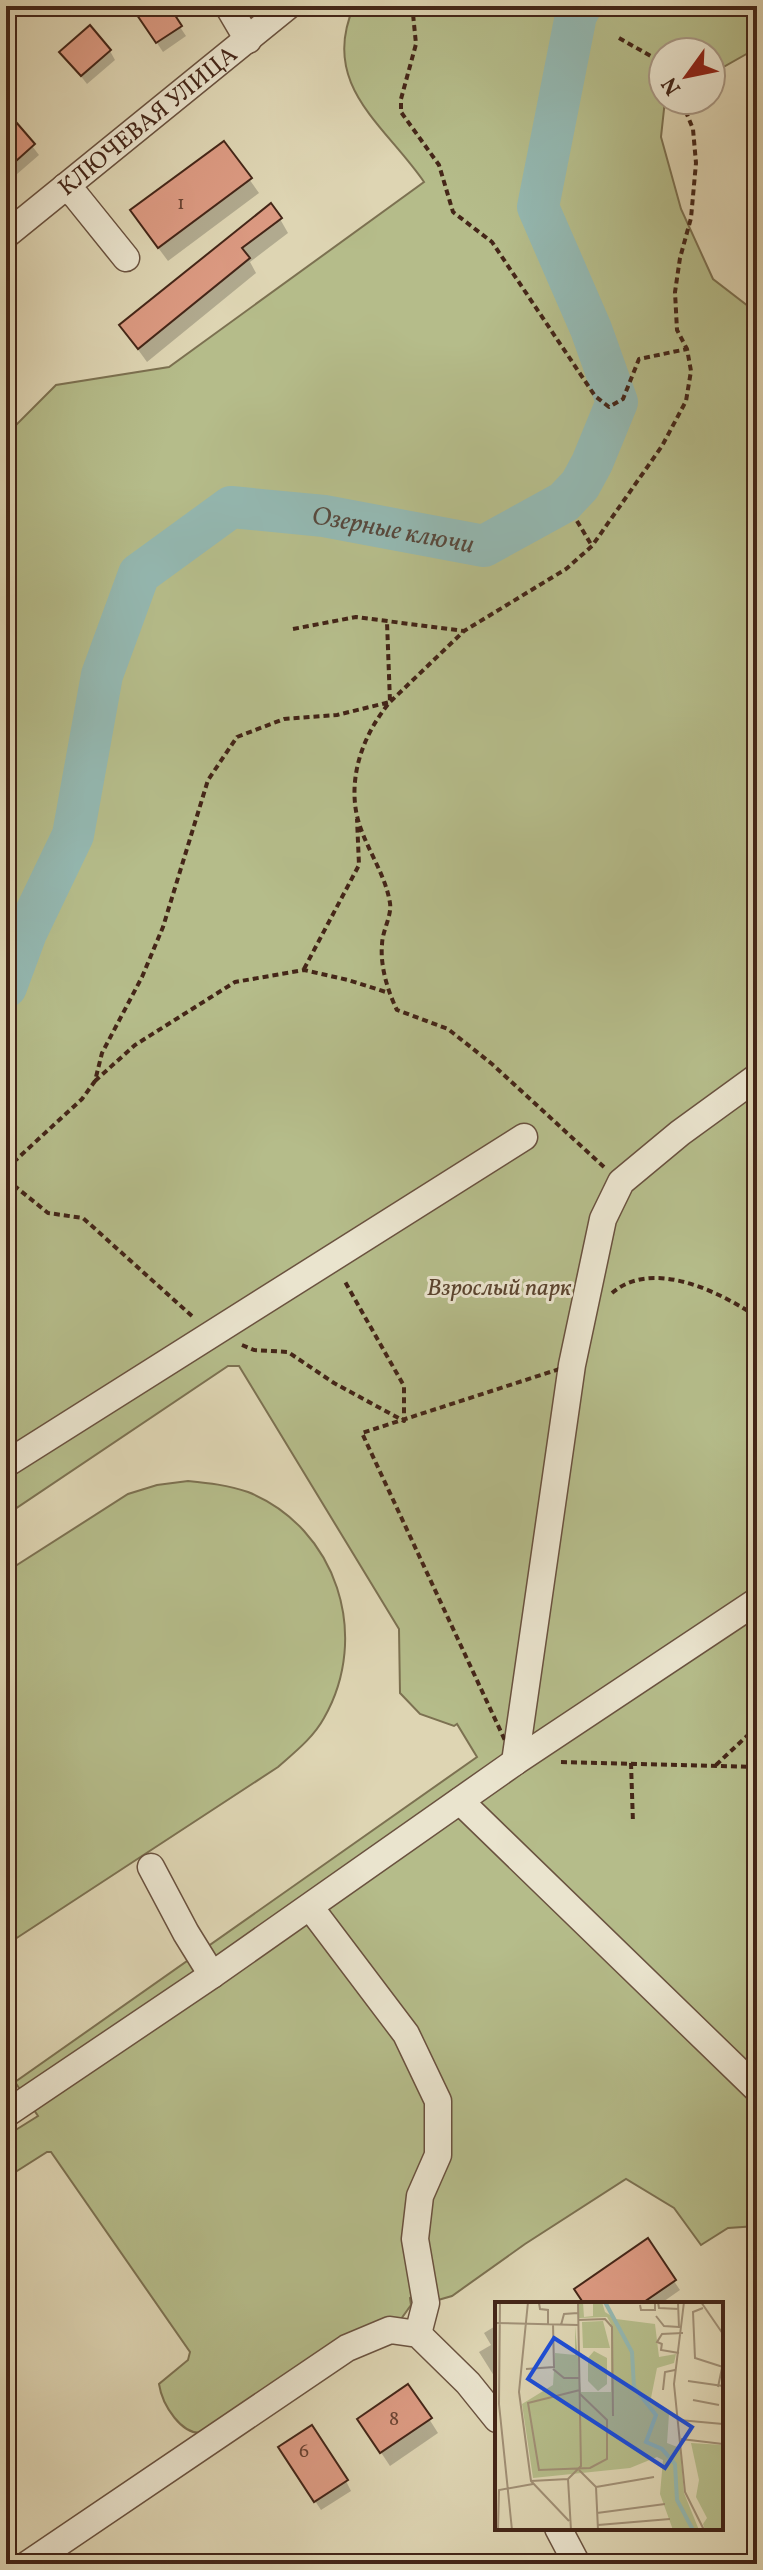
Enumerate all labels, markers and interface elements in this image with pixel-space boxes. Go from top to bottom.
north arrow [647,36,727,116]
street label: КЛЮЧЕВАЯ УЛИЦА [52,39,246,205]
text: N [655,70,690,101]
house number: 1 [177,190,185,218]
water label: Озерные ключи [310,499,477,564]
park label: Взрослый парк [427,1272,572,1306]
inset map [495,2302,723,2530]
house number: 8 [389,2406,399,2434]
house number: 6 [299,2438,309,2466]

